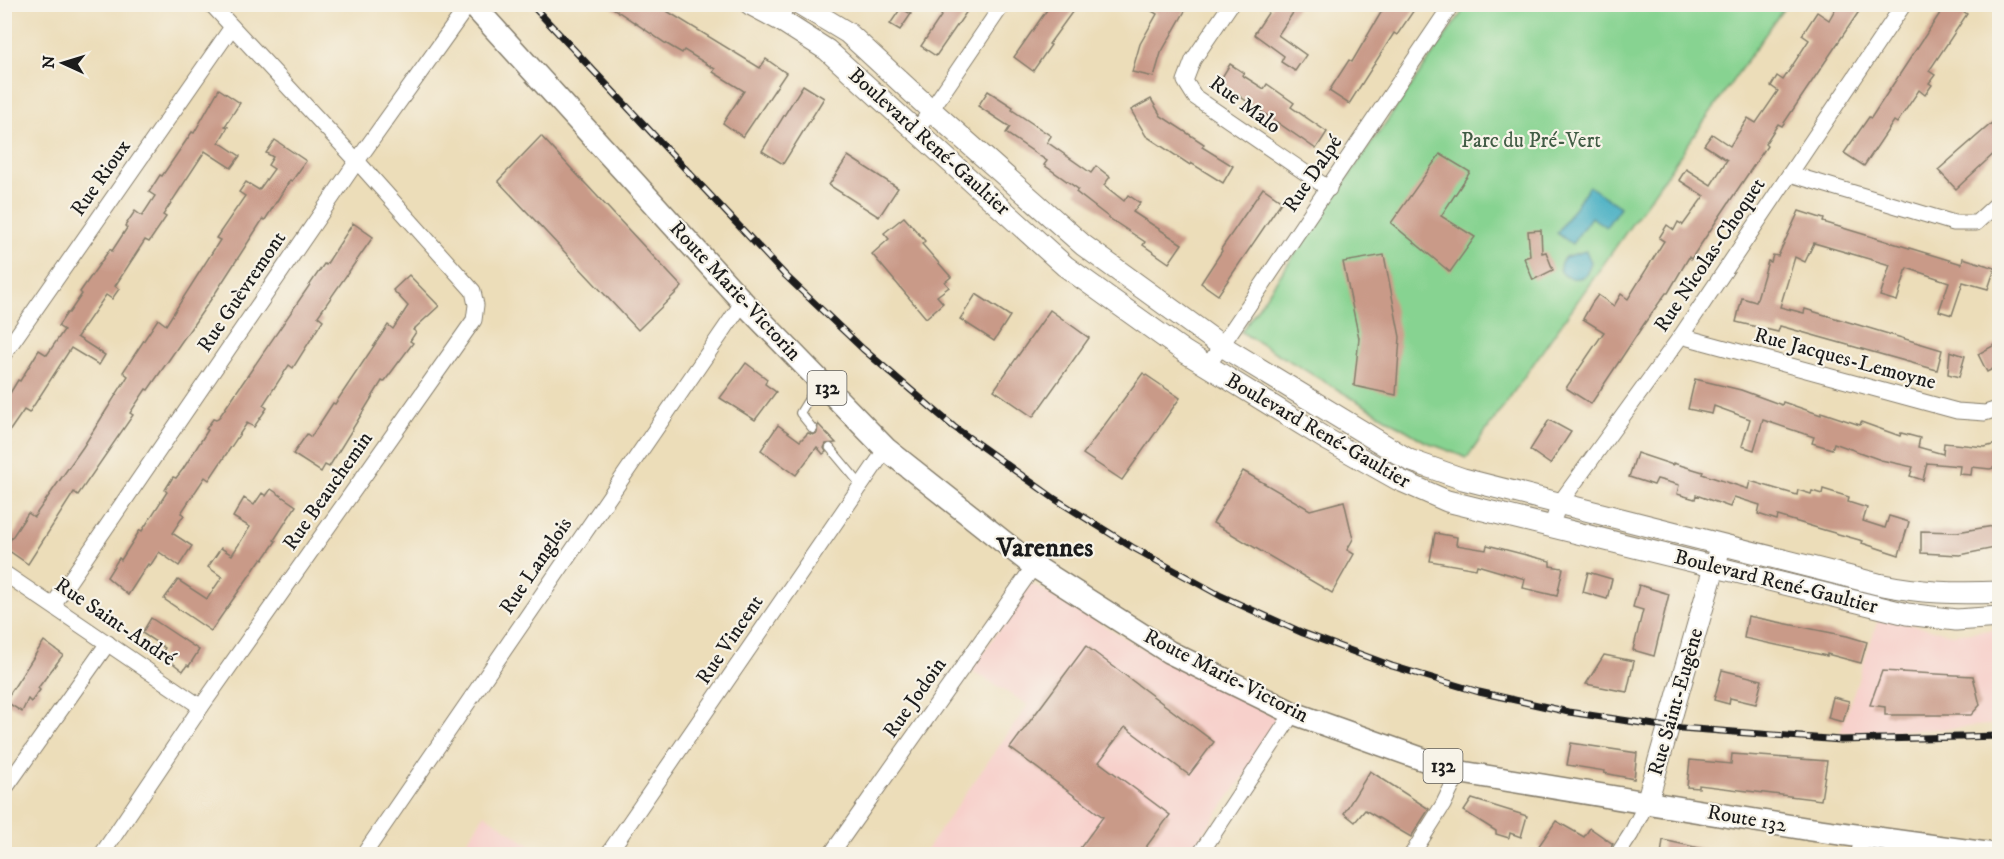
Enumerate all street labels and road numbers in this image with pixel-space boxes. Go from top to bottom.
street label: Boulevard René-Gaultier [843,62,1015,222]
street label: Rue Malo [1204,70,1286,140]
street label: Rue Dalpé [1278,130,1348,218]
street label: Rue Rioux [65,135,137,221]
street label: Rue Nicolas-Choquet [1649,173,1771,337]
street label: Route Marie-Victorin [664,216,806,366]
street label: Rue Guèvremont [192,226,292,357]
street label: Rue Jacques-Lemoyne [1751,322,1939,396]
street label: Boulevard René-Gaultier [1221,368,1415,495]
road number: 132 [808,371,846,405]
street label: Rue Beauchemin [277,427,379,555]
street label: Rue Langlois [494,513,578,619]
street label: Boulevard René-Gaultier [1672,544,1881,620]
street label: Rue Saint-André [50,572,181,672]
street label: Rue Vincent [691,590,769,690]
street label: Route Marie-Victorin [1139,623,1313,729]
street label: Rue Saint-Eugène [1643,625,1710,779]
street label: Rue Jodoin [878,653,952,743]
road number: 132 [1424,749,1462,783]
street label: Route 132 [1705,799,1789,839]

